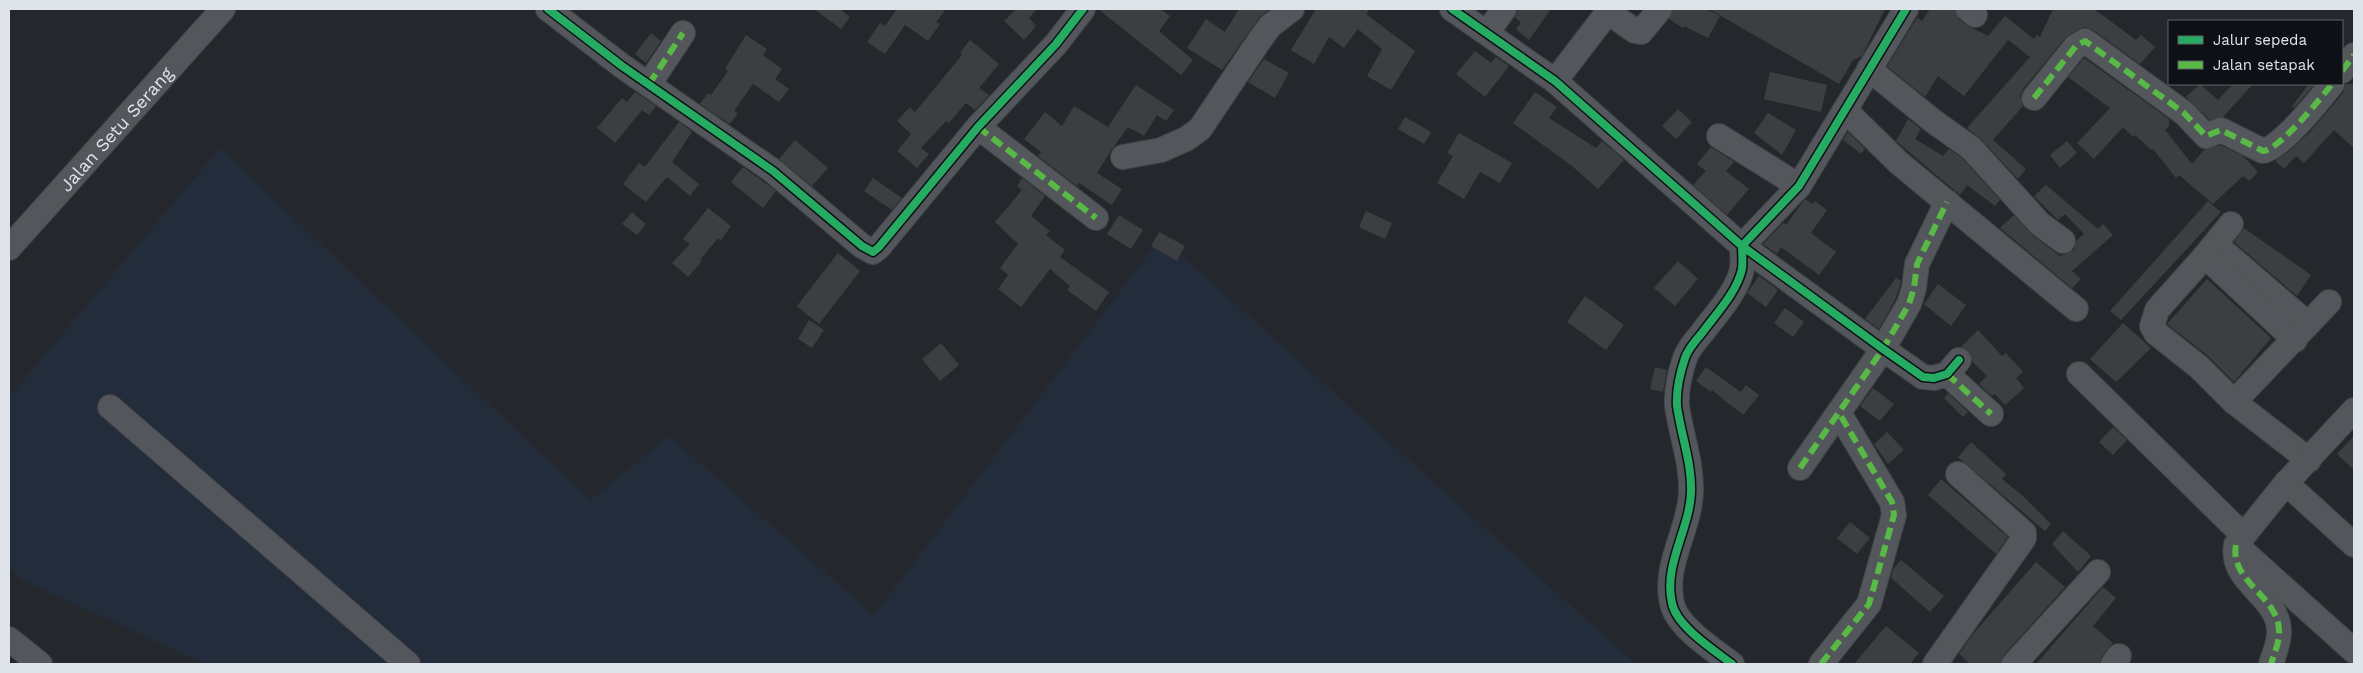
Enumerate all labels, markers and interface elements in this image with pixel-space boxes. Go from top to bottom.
legend [2168,20,2343,85]
text: Jalur sepeda [2213,31,2307,49]
text: Jalan setapak [2213,56,2315,74]
street label: Jalan Setu Serang [55,62,177,195]

